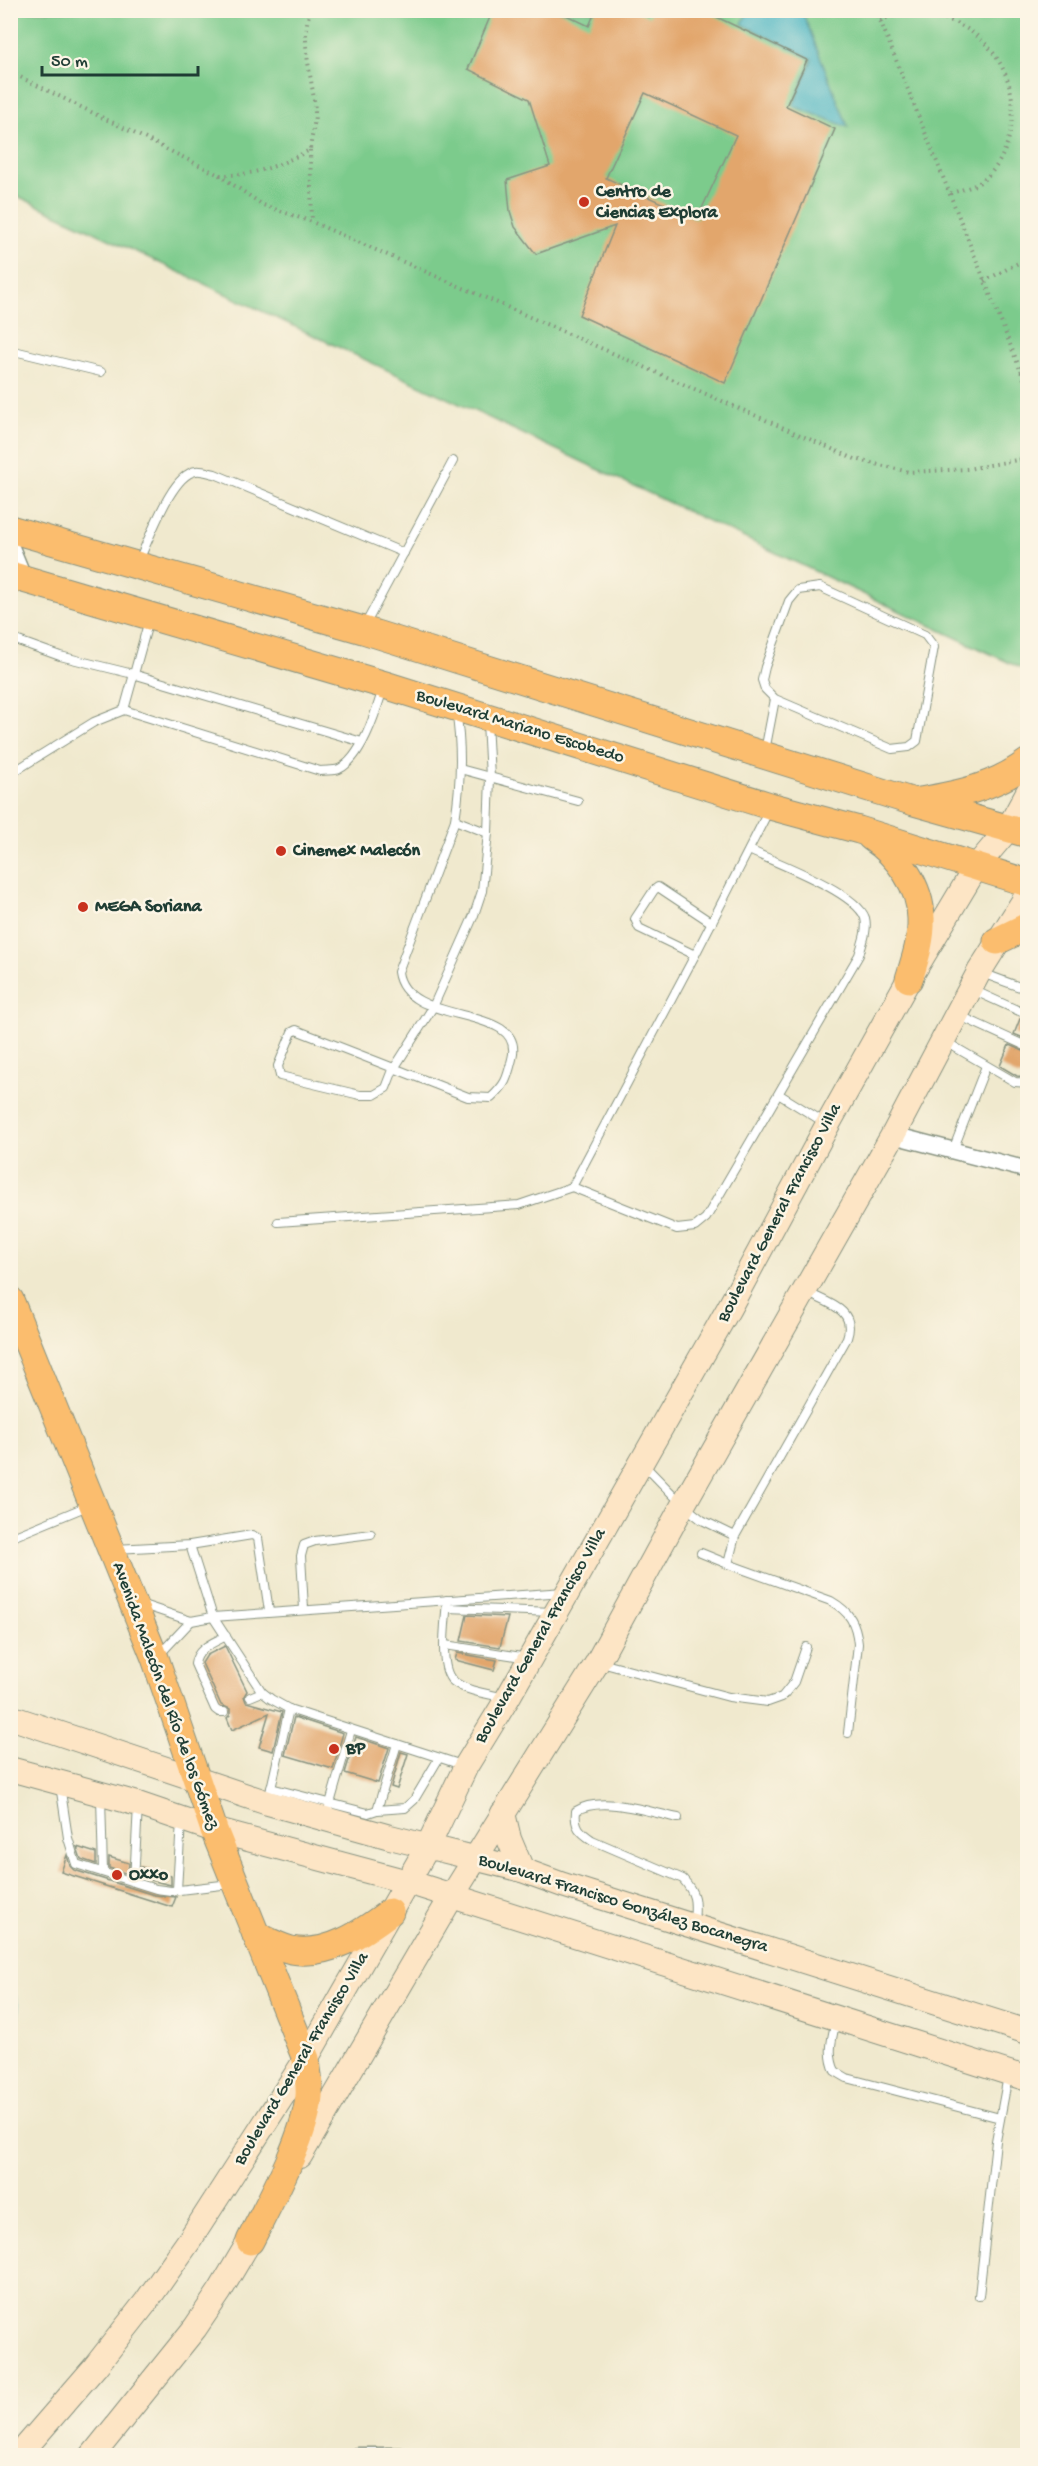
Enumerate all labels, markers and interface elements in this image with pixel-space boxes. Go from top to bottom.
scale bar [42,39,198,77]
text: 50 m [51,52,88,73]
place label: Centro de Ciencias Explora [595,182,719,224]
marker: Centro de Ciencias Explora [577,195,591,209]
street label: Boulevard Mariano Escobedo [413,685,626,769]
place label: Cinemex Malecón [292,841,420,862]
marker: Cinemex Malecón [274,844,288,858]
place label: MEGA Soriana [95,897,202,918]
marker: MEGA Soriana [76,900,90,914]
street label: Boulevard General Francisco Villa [713,1099,847,1327]
street label: Boulevard General Francisco Villa [470,1524,612,1748]
street label: Avenida Malecón del Río de los Gómez [107,1559,224,1834]
place label: BP [345,1739,366,1760]
marker: BP [327,1742,341,1756]
street label: Boulevard Francisco González Bocanegra [475,1850,771,1958]
place label: Oxxo [129,1865,169,1886]
marker: Oxxo [110,1868,124,1882]
street label: Boulevard General Francisco Villa [229,1948,375,2170]

